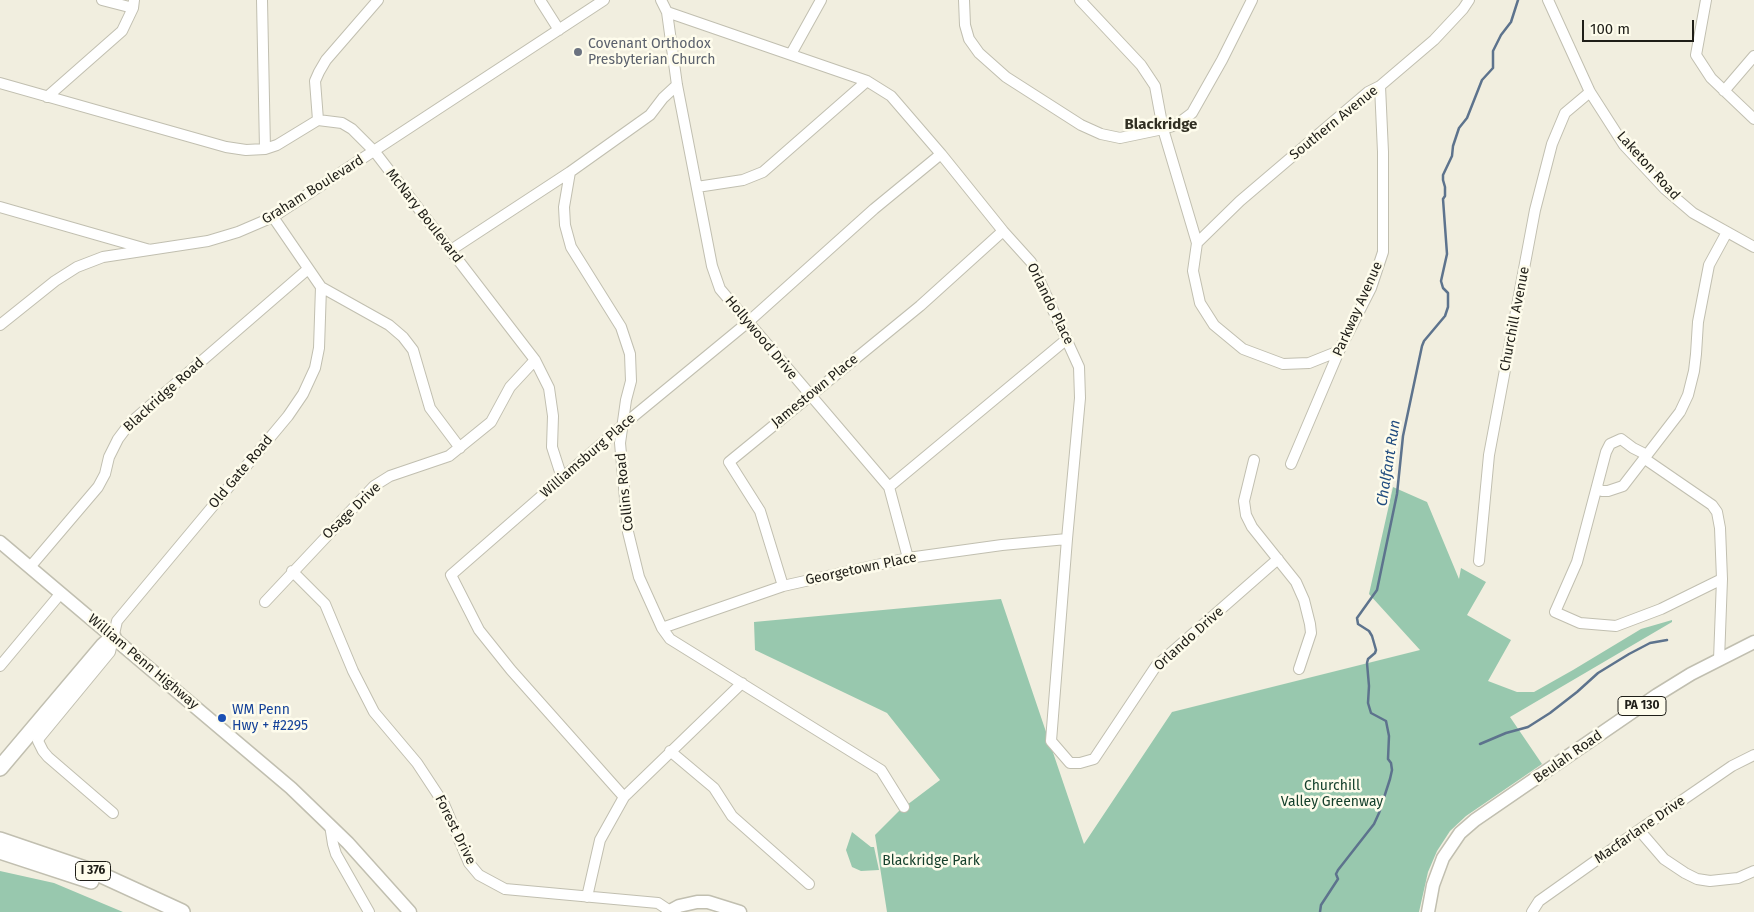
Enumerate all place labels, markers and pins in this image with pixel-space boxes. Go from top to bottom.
place label: Covenant Orthodox Presbyterian Church [588,36,715,68]
marker: Covenant Orthodox Presbyterian Church [572,46,584,58]
place label: WM Penn Hwy + #2295 [232,702,308,734]
marker: WM Penn Hwy + #2295 [216,712,228,724]

